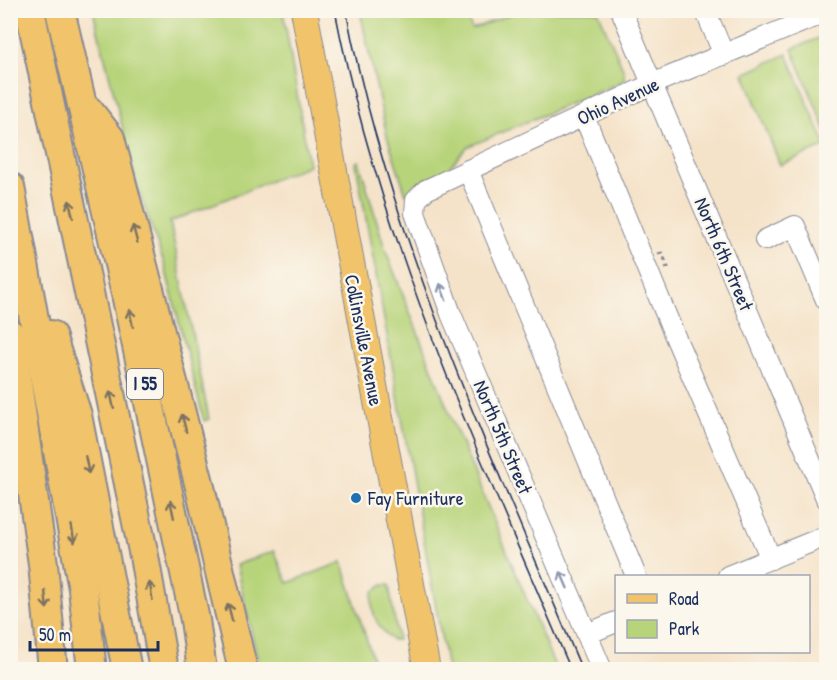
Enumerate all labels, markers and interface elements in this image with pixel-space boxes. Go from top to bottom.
street label: Ohio Avenue [572,70,663,131]
street label: North 6th Street [688,193,761,316]
one-way arrow [65,200,77,219]
one-way arrow [129,225,141,244]
street label: Collinsville Avenue [339,272,390,408]
one-way arrow [436,283,447,302]
one-way arrow [125,309,137,328]
road number: I 55 [127,369,163,399]
street label: North 5th Street [467,376,540,499]
one-way arrow [105,391,117,410]
one-way arrow [177,414,189,433]
one-way arrow [82,454,93,474]
place label: Fay Furniture [367,484,464,511]
marker: Fay Furniture [349,491,363,505]
one-way arrow [165,500,177,519]
one-way arrow [68,523,79,543]
one-way arrow [558,572,569,590]
legend [615,575,810,653]
one-way arrow [145,582,156,601]
text: Road [669,586,699,611]
one-way arrow [41,590,52,609]
one-way arrow [224,603,236,622]
scale bar [30,614,158,652]
text: Park [669,616,700,641]
text: 50 m [39,622,71,647]

